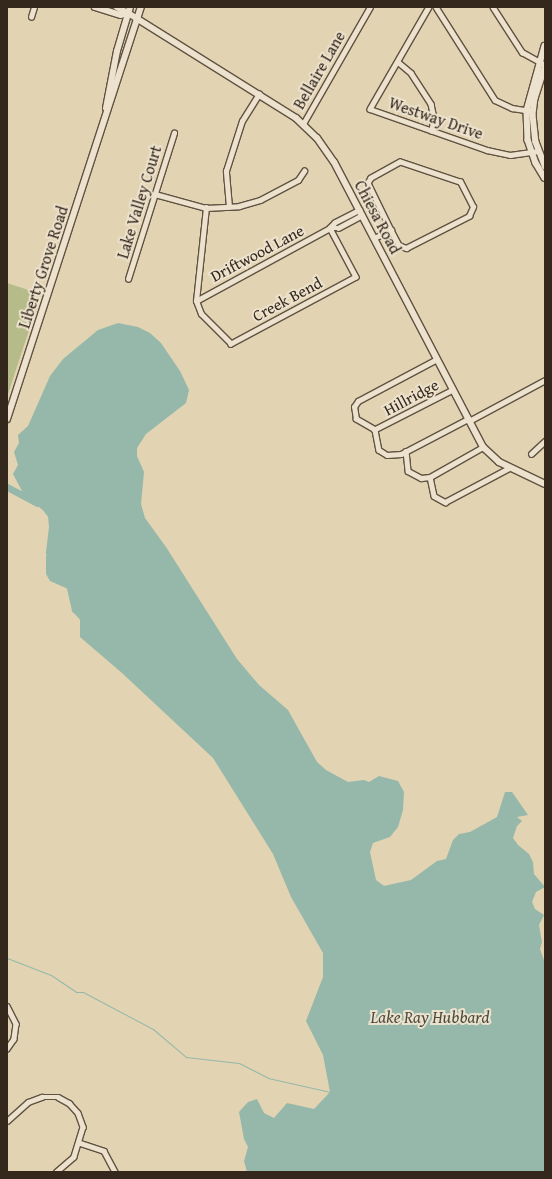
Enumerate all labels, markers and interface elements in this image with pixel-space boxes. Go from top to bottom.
street label: Bellaire Lane [289,28,349,112]
street label: Westway Drive [386,93,486,143]
street label: Lake Valley Court [113,143,165,261]
street label: Chiesa Road [351,177,405,257]
street label: Liberty Grove Road [14,203,72,331]
street label: Driftwood Lane [207,220,307,286]
street label: Creek Bend [249,273,325,325]
street label: Hillridge [380,375,442,419]
water label: Lake Ray Hubbard [370,1007,490,1027]

